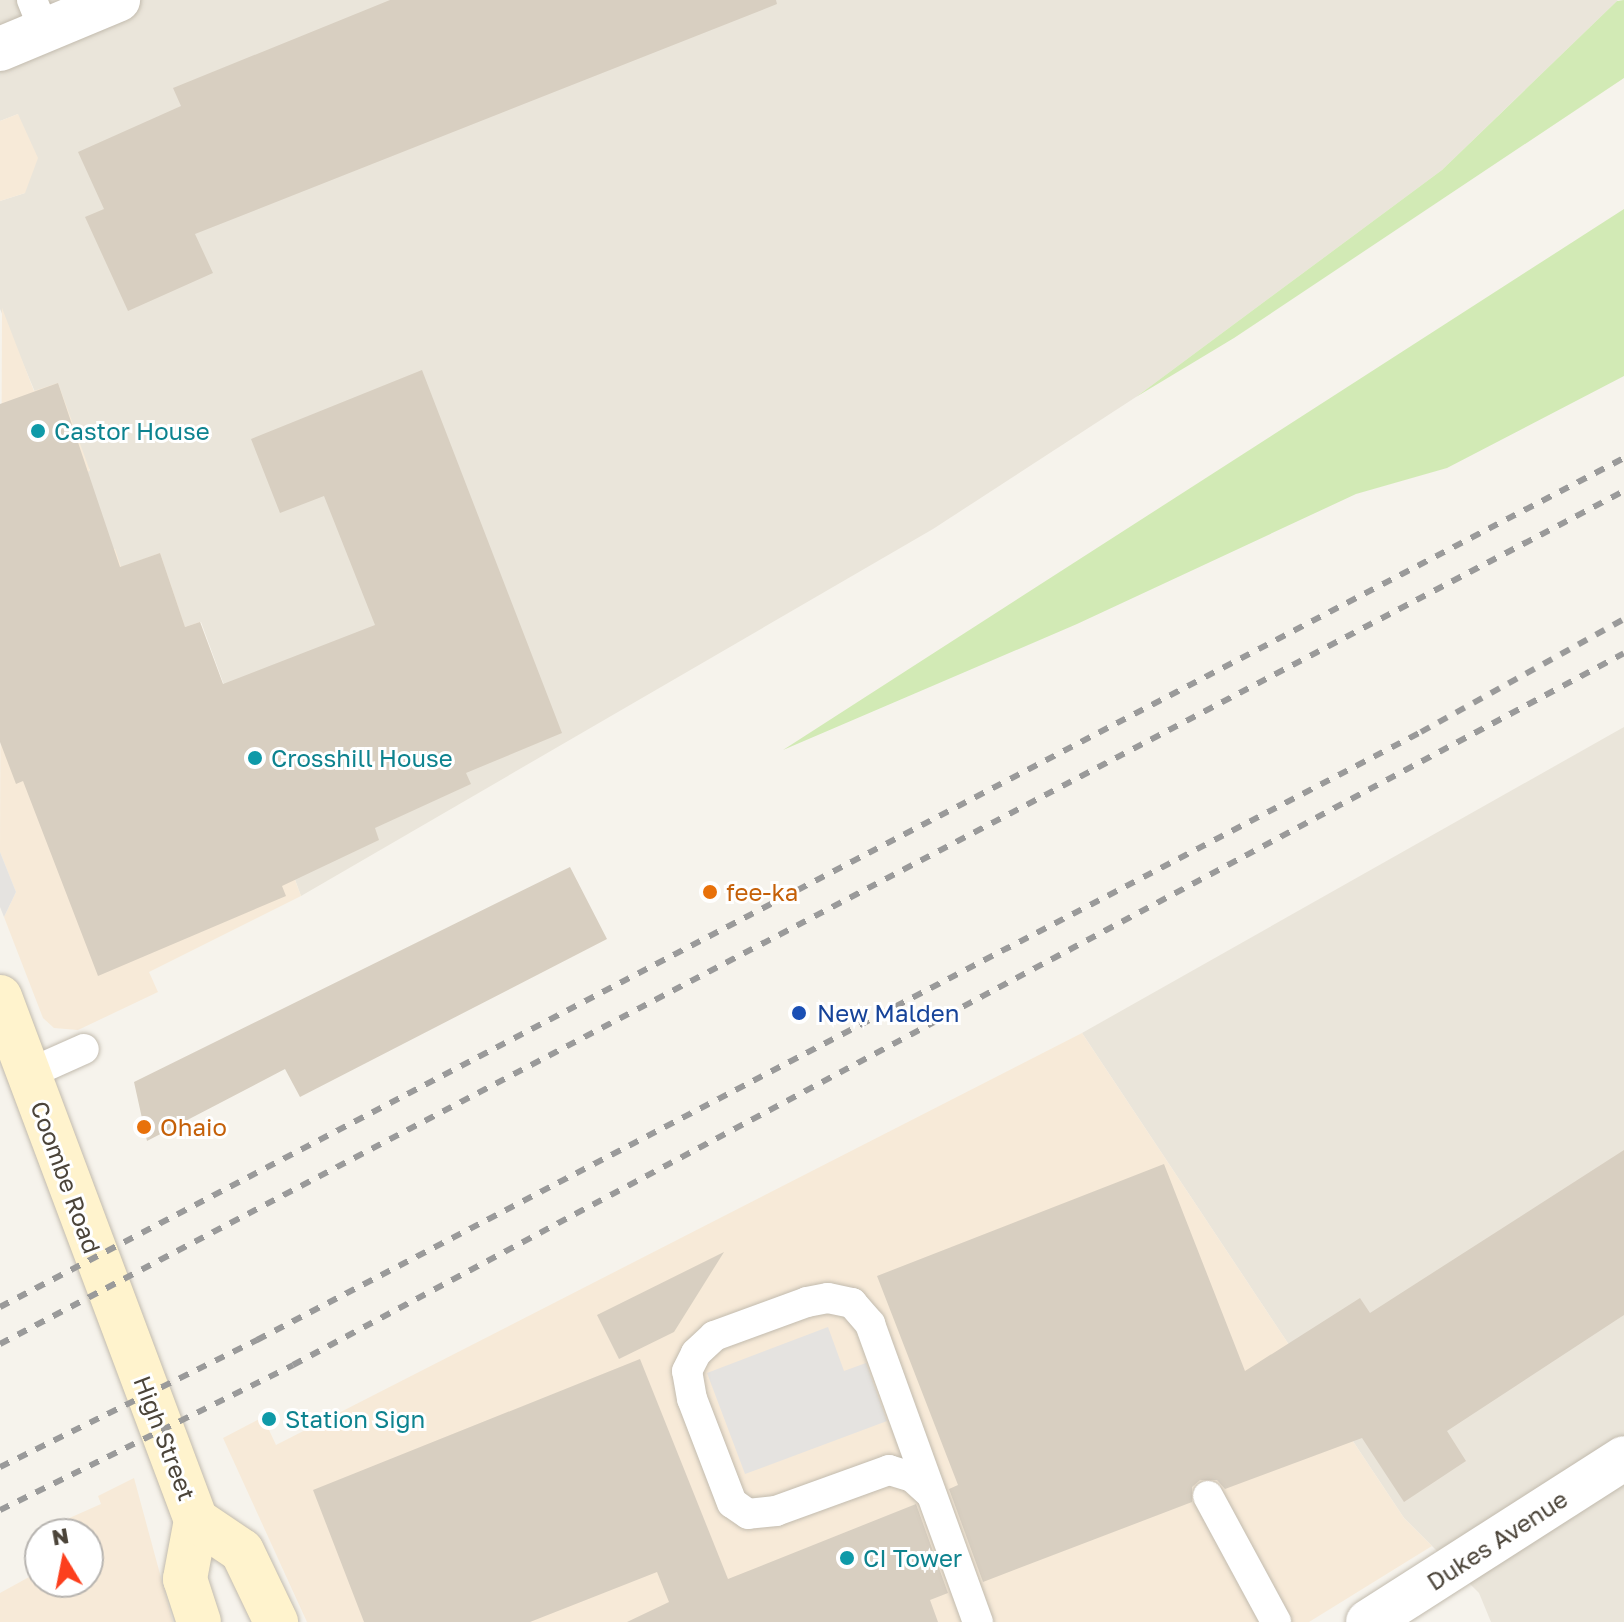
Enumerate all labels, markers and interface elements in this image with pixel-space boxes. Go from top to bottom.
place label: Castor House [54,417,210,445]
marker: Castor House [29,422,47,440]
place label: Crosshill House [271,744,453,772]
marker: Crosshill House [246,749,264,767]
place label: fee-ka [726,878,798,906]
marker: fee-ka [701,883,719,901]
place label: New Malden [817,999,959,1027]
marker: New Malden [788,1002,810,1024]
street label: Coombe Road [25,1097,107,1257]
place label: Ohaio [160,1113,227,1141]
marker: Ohaio [135,1118,153,1136]
street label: High Street [128,1372,202,1504]
place label: Station Sign [285,1405,425,1433]
marker: Station Sign [260,1410,278,1428]
street label: Dukes Avenue [1421,1484,1573,1596]
north arrow [24,1518,104,1598]
text: N [50,1521,71,1551]
place label: CI Tower [863,1544,962,1572]
marker: CI Tower [838,1549,856,1567]

